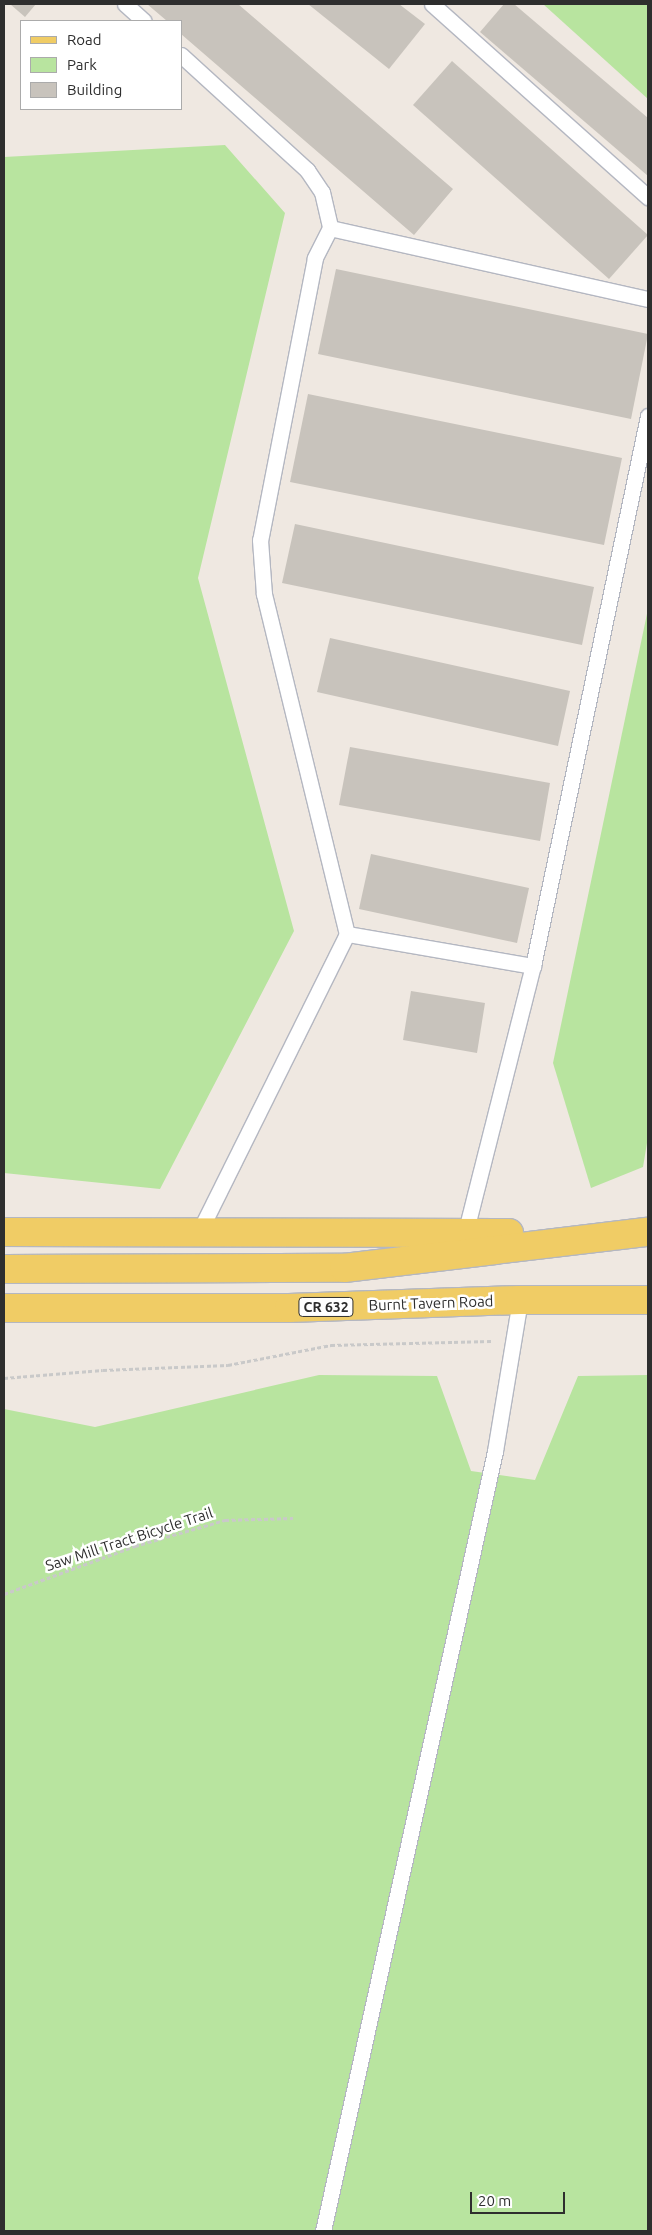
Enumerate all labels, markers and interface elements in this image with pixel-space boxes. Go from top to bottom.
legend [20,20,182,110]
text: Road [67,31,102,48]
text: Park [67,56,97,73]
text: Building [67,81,122,98]
street label: Burnt Tavern Road [368,1292,494,1314]
road number: CR 632 [297,1295,355,1318]
street label: Saw Mill Tract Bicycle Trail [43,1503,215,1575]
scale bar [472,2182,567,2214]
text: 20 m [478,2192,511,2209]

